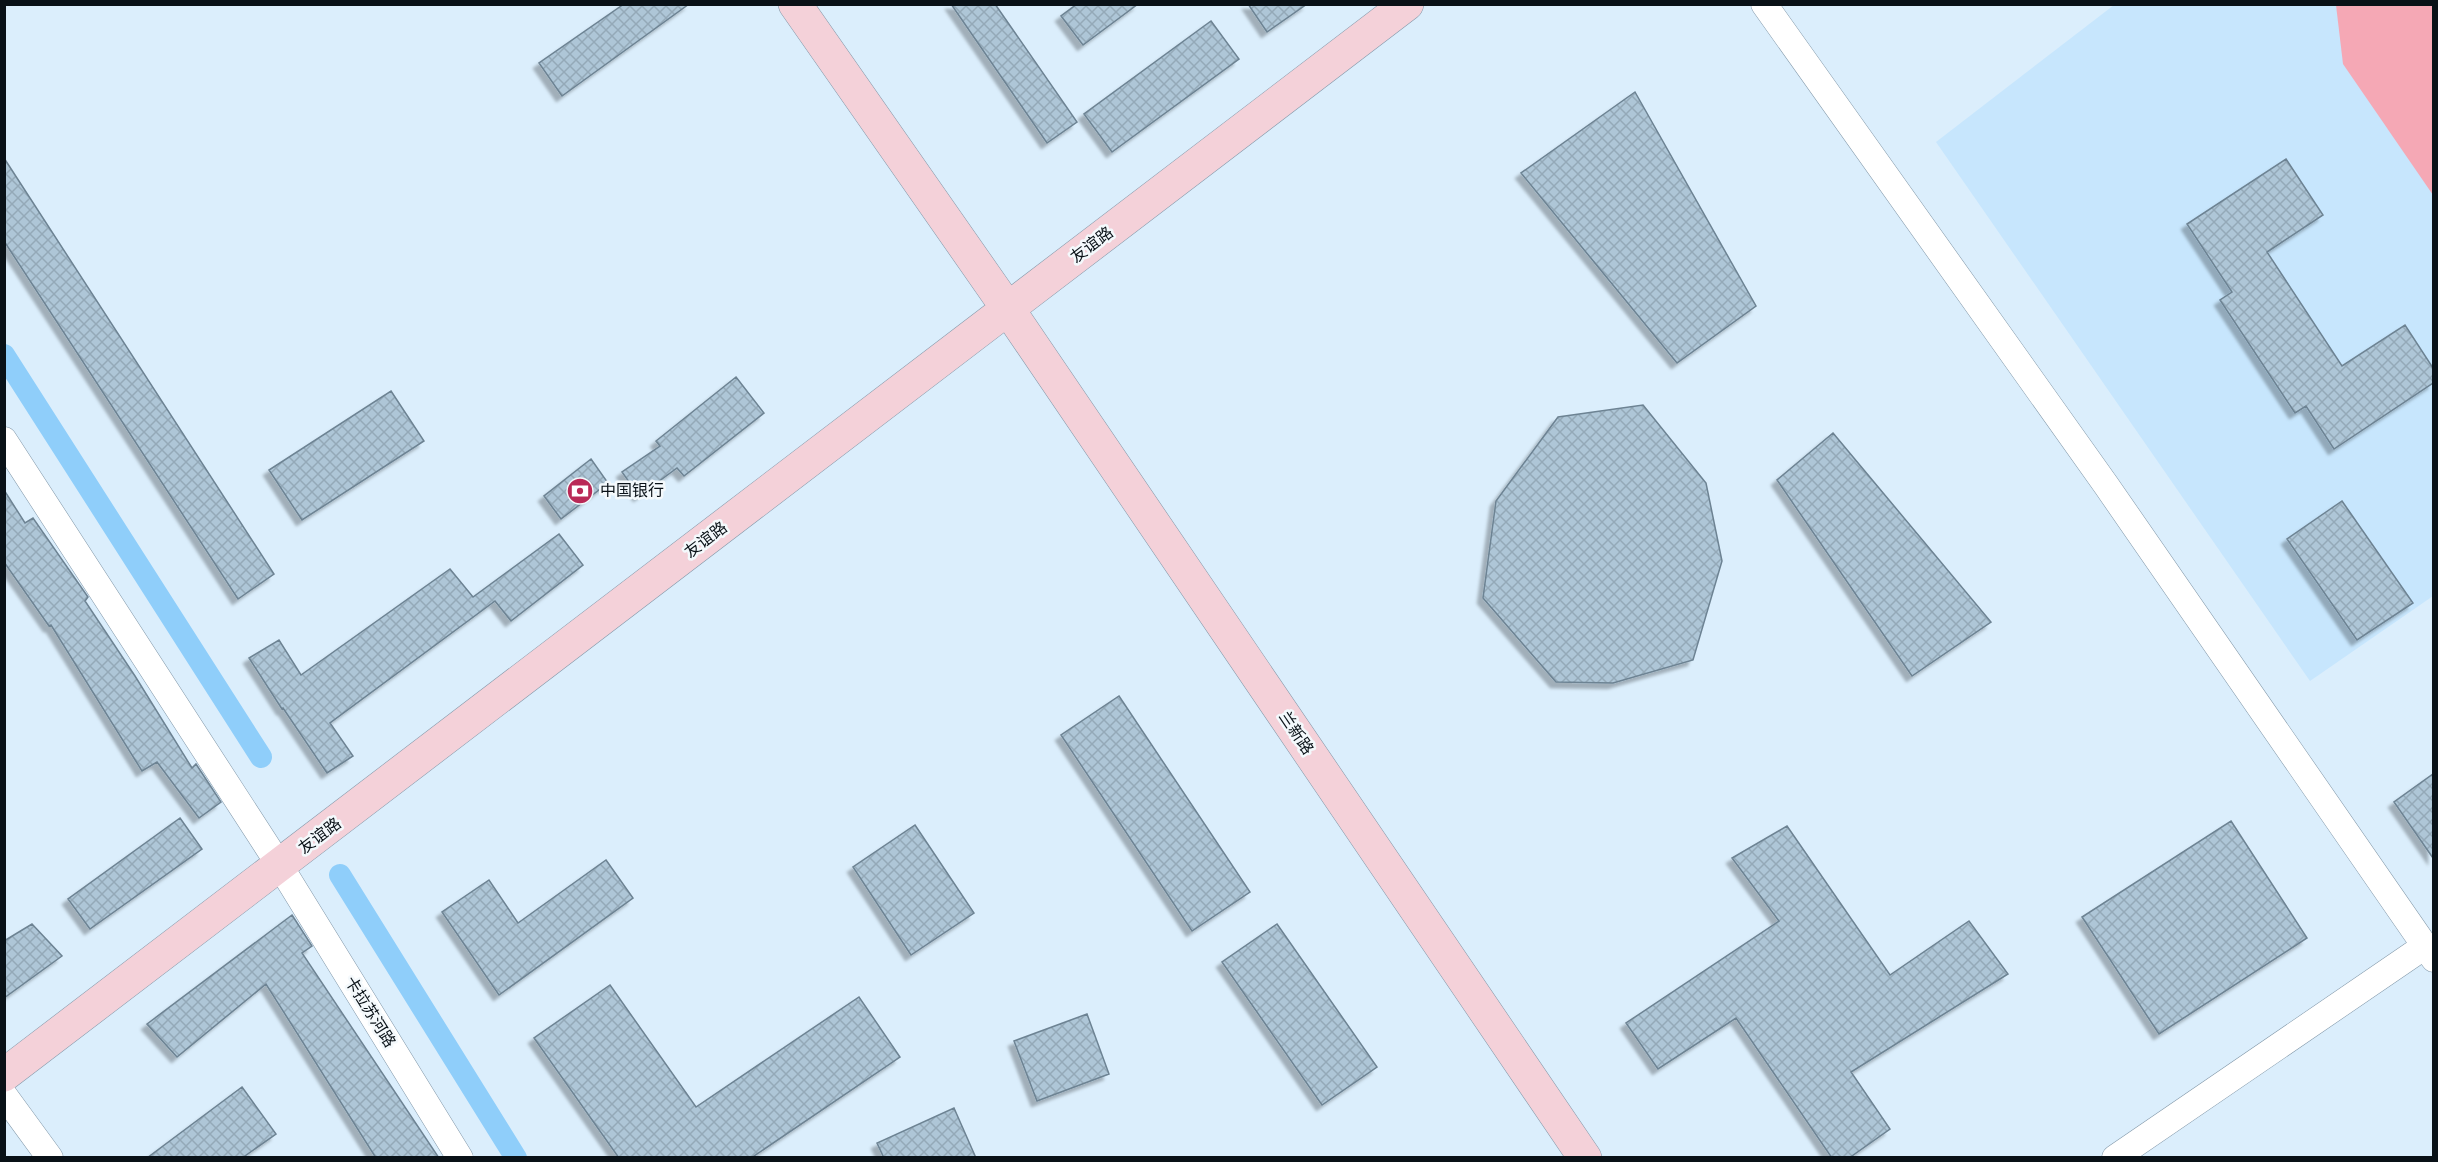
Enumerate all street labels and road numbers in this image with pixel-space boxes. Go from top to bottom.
street label: 友谊路 [1066,222,1118,268]
street label: 友谊路 [680,517,732,563]
street label: 兰新路 [1273,707,1319,759]
street label: 友谊路 [294,813,346,859]
street label: 卡拉苏河路 [339,972,401,1052]

